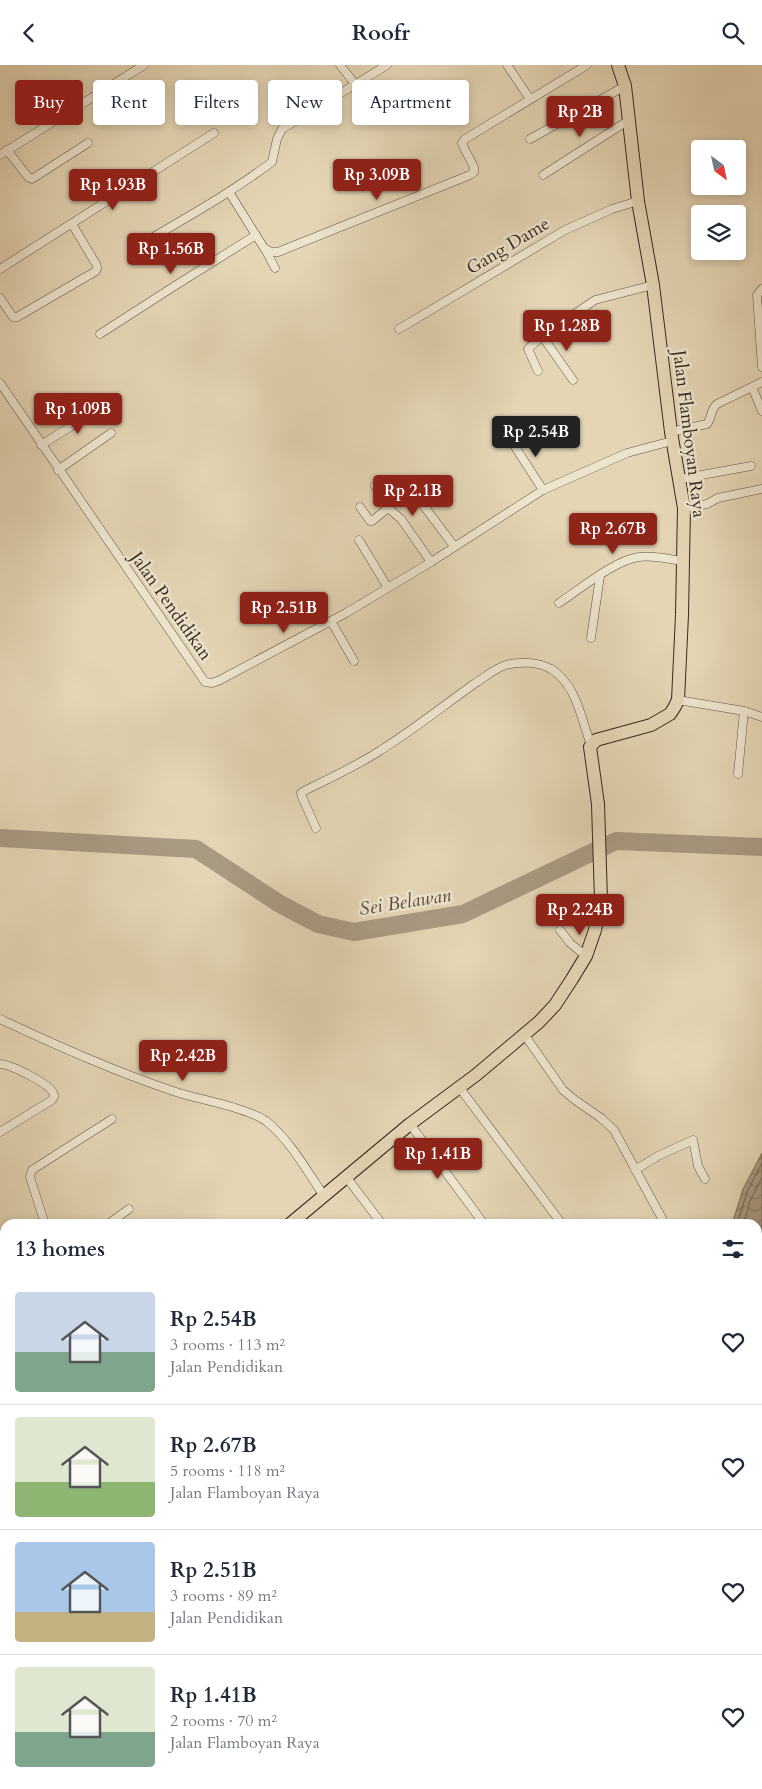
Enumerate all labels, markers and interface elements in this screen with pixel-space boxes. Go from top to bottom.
text: Roofr [352,18,410,48]
icon: back [15,19,43,47]
icon: search [719,19,747,47]
chip: Buy [15,80,83,125]
chip: Rent [93,80,165,125]
chip: Filters [175,80,258,125]
chip: New [268,80,342,125]
chip: Apartment [352,80,469,125]
pin: Rp 2B [545,95,615,138]
text: Rp 2B [558,101,602,123]
north arrow [691,140,746,195]
map controls [691,140,746,260]
pin: Rp 3.09B [325,159,429,201]
text: Rp 3.09B [344,164,410,186]
pin: Rp 1.93B [61,169,165,211]
text: Rp 1.93B [80,174,146,196]
button: layers [691,205,746,260]
street label: Gang Dame [462,211,554,281]
pin: Rp 1.56B [119,233,223,275]
text: Rp 1.56B [138,238,204,260]
pin: Rp 1.28B [515,309,619,352]
text: Rp 1.28B [534,315,600,337]
street label: Jalan Flamboyan Raya [666,346,712,519]
pin: Rp 1.09B [26,393,130,435]
text: Rp 1.09B [45,398,111,420]
pin: Rp 2.54B [484,415,588,458]
text: Rp 2.54B [503,421,569,443]
pin: Rp 2.1B [367,475,459,517]
text: Rp 2.1B [384,480,442,502]
pin: Rp 2.67B [561,513,665,555]
text: Rp 2.67B [580,518,646,540]
street label: Jalan Pendidikan [123,544,218,666]
pin: Rp 2.51B [232,591,336,634]
text: Rp 2.51B [251,597,317,619]
water label: Sei Belawan [357,882,453,922]
pin: Rp 2.24B [528,893,632,936]
text: Rp 2.24B [547,899,613,921]
pin: Rp 2.42B [131,1039,235,1082]
text: Rp 2.42B [150,1045,216,1067]
pin: Rp 1.41B [386,1137,490,1180]
text: Rp 1.41B [405,1143,471,1165]
text: 13 homes [15,1235,105,1264]
icon: filters [719,1235,747,1263]
text: Rp 2.54B [170,1305,257,1334]
icon: home [55,1312,115,1372]
icon: heart [719,1328,747,1356]
text: 3 rooms · 113 m² [170,1334,285,1356]
text: Jalan Pendidikan [170,1356,283,1378]
text: Rp 2.67B [170,1431,257,1460]
icon: home [55,1437,115,1497]
icon: heart [719,1453,747,1481]
text: 5 rooms · 118 m² [170,1460,285,1482]
text: Jalan Flamboyan Raya [170,1482,320,1504]
text: Rp 2.51B [170,1556,257,1585]
icon: home [55,1562,115,1622]
icon: heart [719,1578,747,1606]
text: 3 rooms · 89 m² [170,1585,277,1607]
text: Jalan Pendidikan [170,1607,283,1629]
text: Rp 1.41B [170,1681,257,1710]
icon: home [55,1687,115,1747]
icon: heart [719,1703,747,1731]
text: 2 rooms · 70 m² [170,1710,277,1732]
text: Jalan Flamboyan Raya [170,1732,320,1754]

